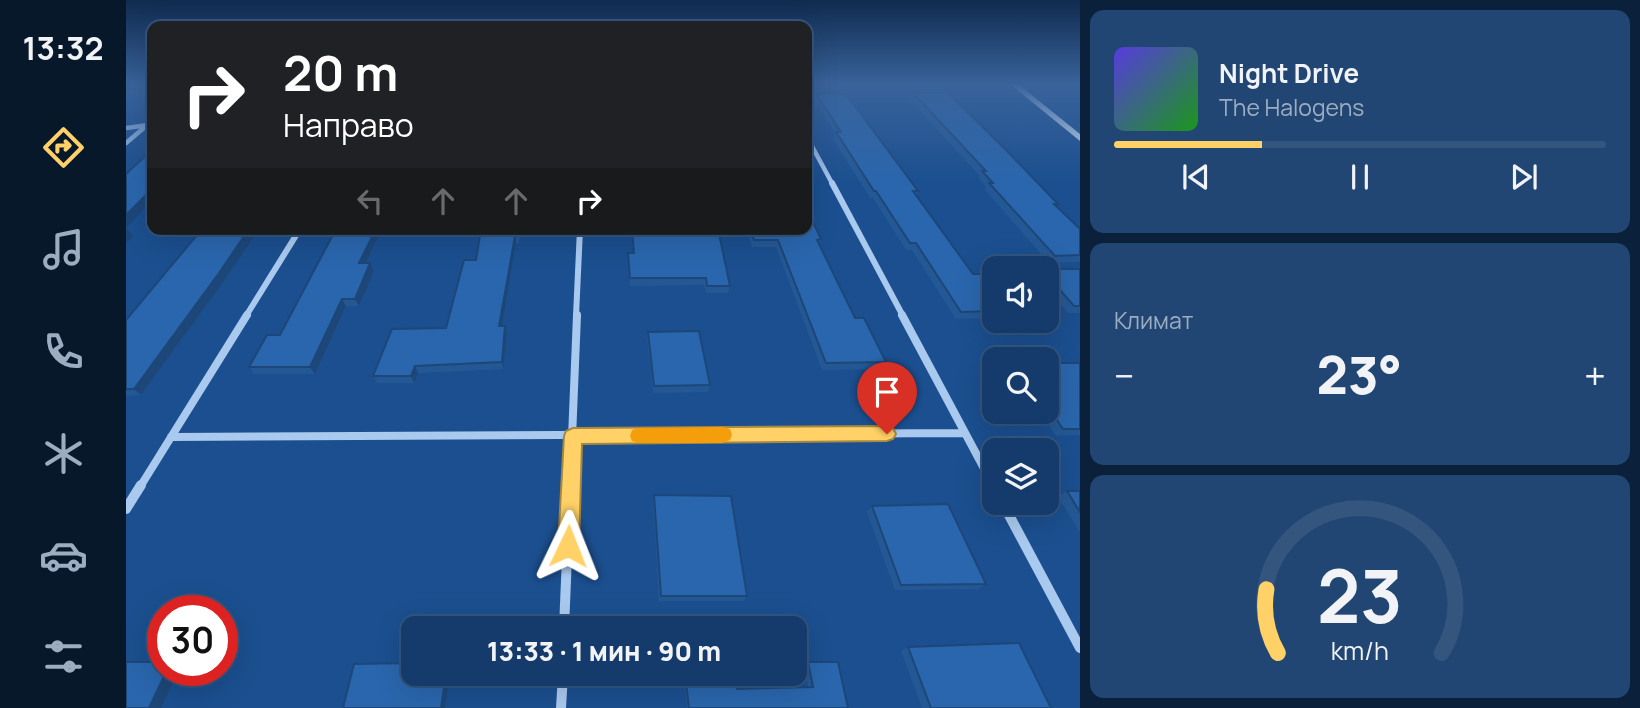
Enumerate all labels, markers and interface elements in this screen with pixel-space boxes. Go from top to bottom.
text: 13:32 [22,26,104,70]
text: 20 m [283,39,398,106]
icon: right [168,49,259,140]
text: Night Drive [1219,55,1359,91]
text: The Halogens [1219,91,1364,123]
text: Направо [283,103,414,147]
icon: directions [39,123,88,172]
icon: previous [1177,158,1215,196]
icon: pause [1341,158,1379,196]
icon: next [1505,158,1543,196]
icon: left [351,182,389,220]
icon: ahead [424,182,462,220]
icon: ahead [497,182,535,220]
icon: right [570,182,608,220]
icon: music [39,225,88,274]
map controls [982,256,1059,515]
button: sound [982,256,1059,333]
text: Климат [1114,304,1193,336]
icon: phone [39,327,88,376]
text: 23° [1317,339,1402,410]
button: search [982,347,1059,424]
text: − [1114,349,1135,401]
text: + [1584,349,1606,401]
pin [857,362,917,434]
icon: arrive [868,373,906,411]
icon: climate [39,429,88,478]
button: layers [982,438,1059,515]
position arrow [531,509,605,583]
icon: car [39,531,88,580]
text: 23 [1317,545,1403,645]
speed limit sign: 30 [147,595,238,686]
icon: filters [39,632,88,681]
text: km/h [1331,632,1389,667]
text: 13:33 · 1 мин · 90 m [487,633,721,669]

